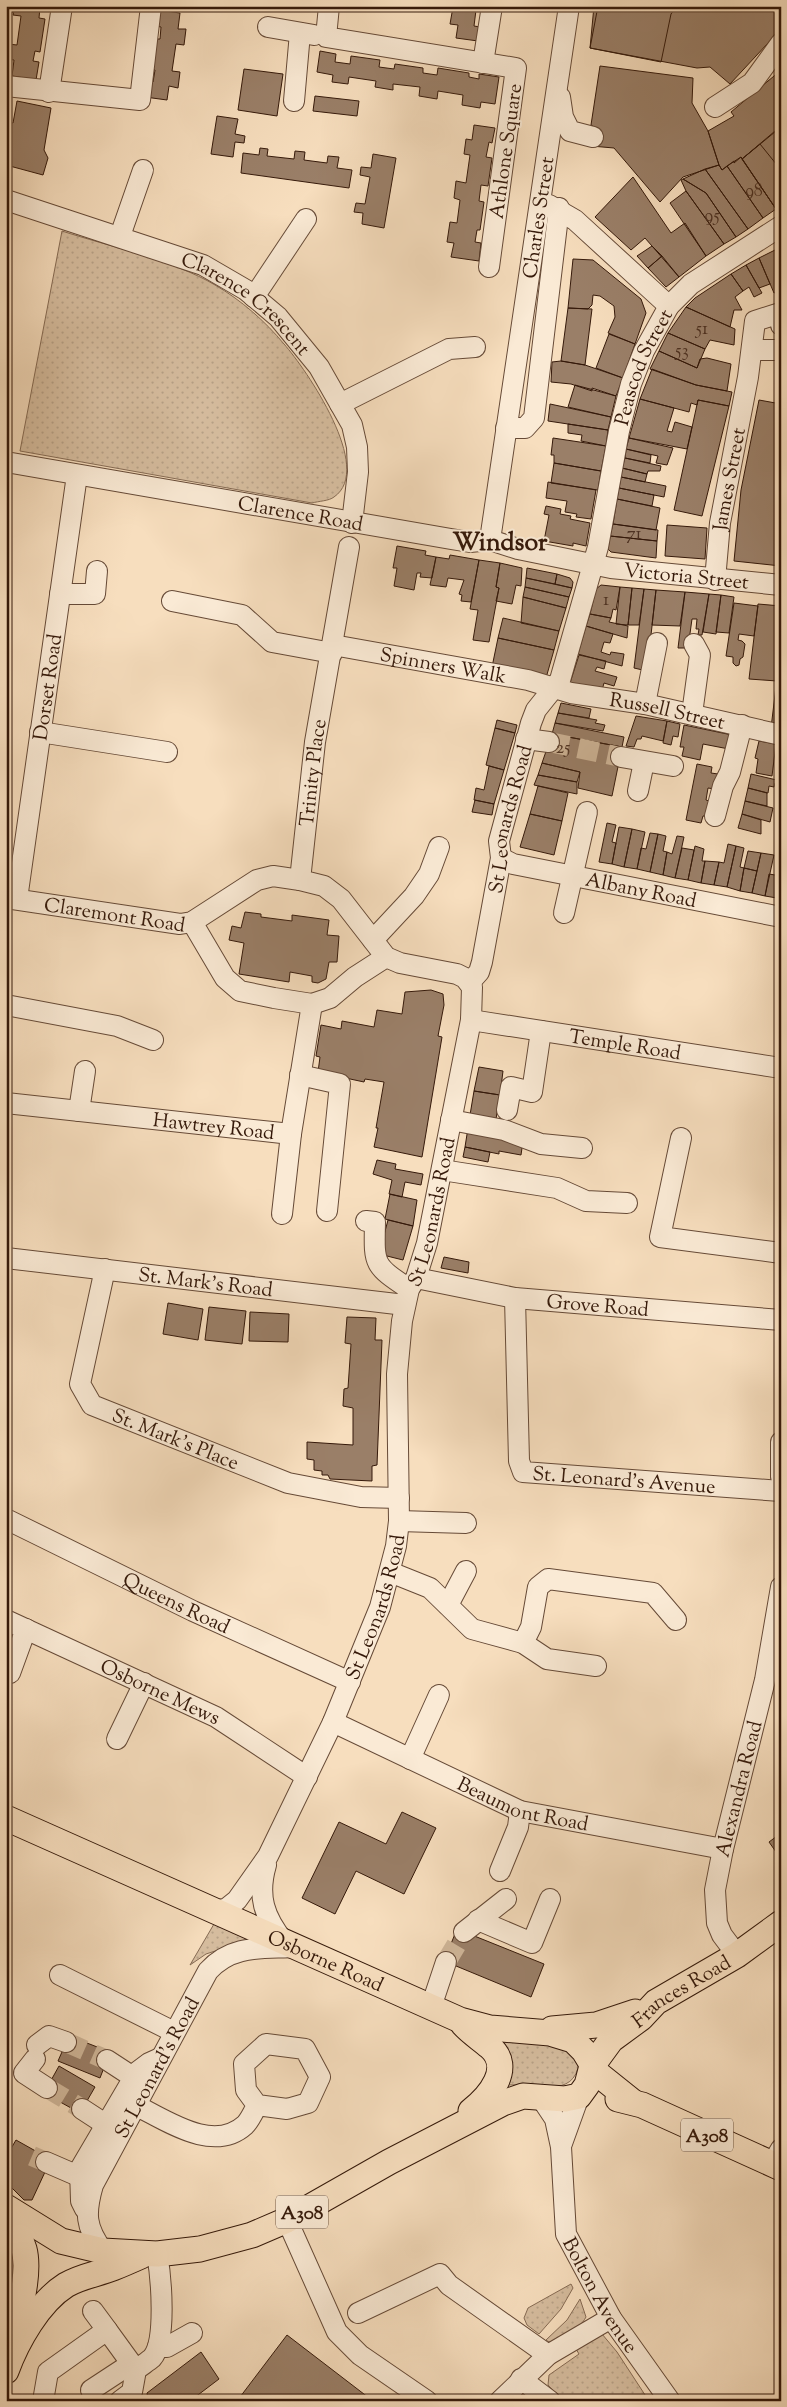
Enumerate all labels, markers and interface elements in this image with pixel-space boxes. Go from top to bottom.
street label: Athlone Square [484,82,531,221]
street label: Charles Street [517,155,564,281]
house number: 98 [745,179,763,205]
house number: 95 [704,204,720,230]
street label: Clarence Crescent [177,247,316,363]
street label: Peascod Street [609,304,682,429]
house number: 51 [695,317,708,343]
house number: 53 [674,339,689,365]
street label: James Street [707,425,755,533]
street label: Clarence Road [235,490,365,541]
house number: 71 [626,522,642,548]
district label: Windsor [453,526,548,562]
street label: Victoria Street [622,557,750,599]
house number: 1 [603,588,609,614]
street label: Dorset Road [28,632,71,743]
street label: Spinners Walk [377,642,508,693]
street label: Russell Street [607,687,728,739]
street label: Trinity Place [294,717,336,828]
house number: 25 [556,736,570,762]
street label: St Leonards Road [483,742,541,896]
street label: Albany Road [583,867,699,917]
street label: Claremont Road [42,892,187,942]
street label: Temple Road [567,1023,683,1069]
street label: Hawtrey Road [151,1107,276,1149]
street label: St Leonards Road [402,1135,465,1294]
street label: St. Mark's Road [137,1262,274,1306]
street label: Grove Road [545,1289,650,1326]
street label: St. Mark's Place [107,1402,243,1479]
street label: St. Leonard's Avenue [531,1461,716,1503]
street label: St Leonards Road [340,1533,414,1685]
street label: Queens Road [117,1567,234,1643]
street label: Osborne Mews [94,1653,224,1734]
street label: Alexandra Road [710,1718,771,1861]
street label: Beaumont Road [451,1771,591,1841]
street label: Osborne Road [262,1924,387,2001]
street label: Frances Road [627,1949,737,2037]
street label: St Leonard's Road [109,1993,208,2144]
road number: A308 [681,2118,733,2152]
road number: A308 [276,2196,328,2228]
street label: Bolton Avenue [553,2233,644,2360]

